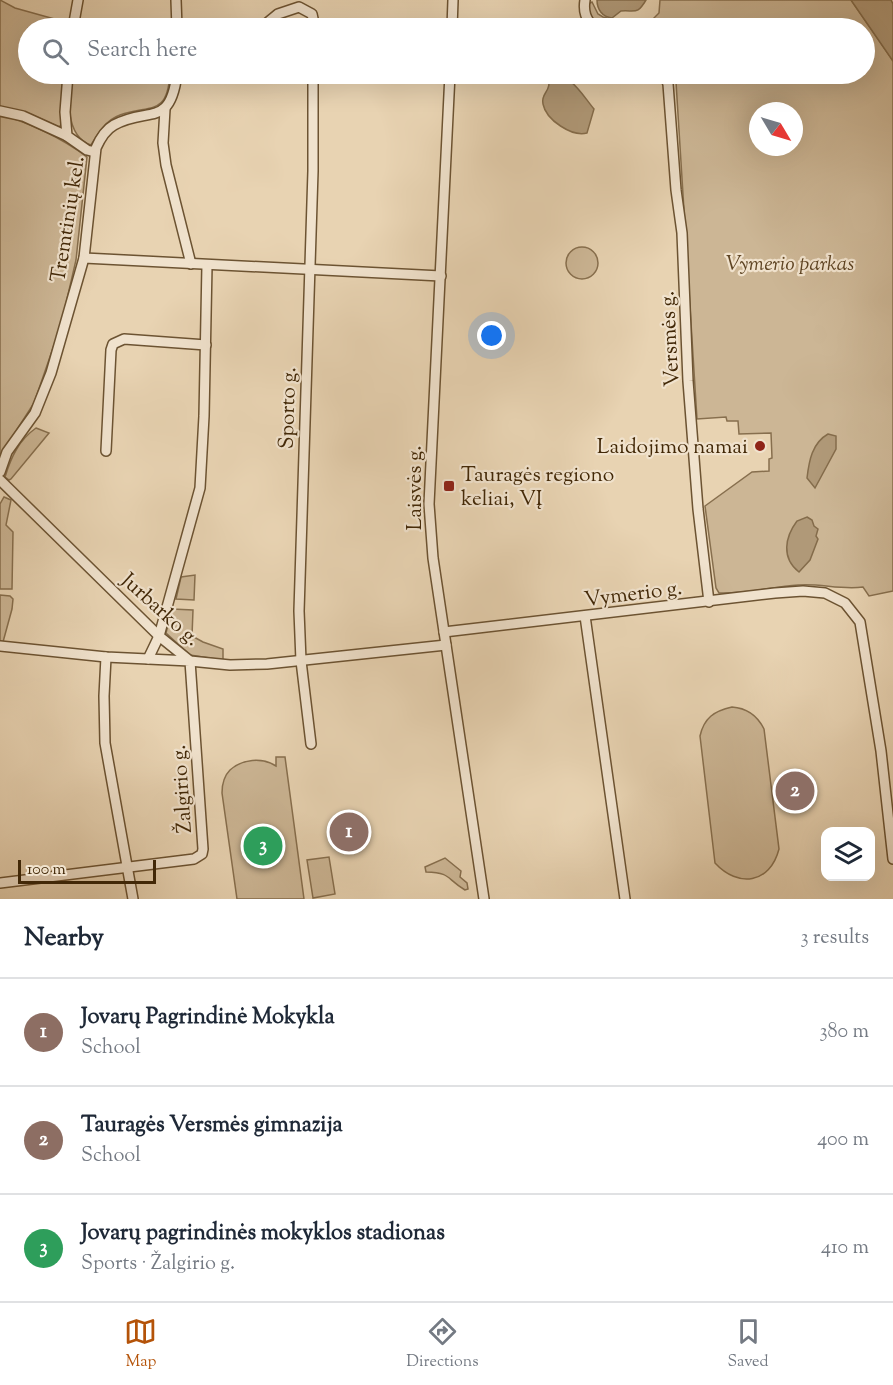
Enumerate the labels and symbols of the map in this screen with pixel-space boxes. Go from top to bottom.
north arrow [749,102,803,156]
street label: Tremtinių kel. [44,154,94,285]
park label: Vymerio parkas [726,250,854,280]
street label: Versmės g. [654,290,688,388]
your location [477,321,506,350]
street label: Sporto g. [273,366,305,450]
place label: Laidojimo namai [597,433,748,463]
marker: Laidojimo namai [753,439,767,453]
street label: Laisvės g. [401,446,431,531]
place label: Tauragės regiono keliai, VĮ [461,461,614,515]
marker: Tauragės regiono keliai, VĮ [442,479,456,493]
street label: Jurbarko g. [113,566,206,654]
street label: Vymerio g. [583,574,684,616]
street label: Žalgirio g. [165,744,201,834]
pin: 2 [776,768,814,814]
pin: 1 [330,810,368,854]
pin: 3 [244,824,282,868]
scale bar [18,857,156,884]

